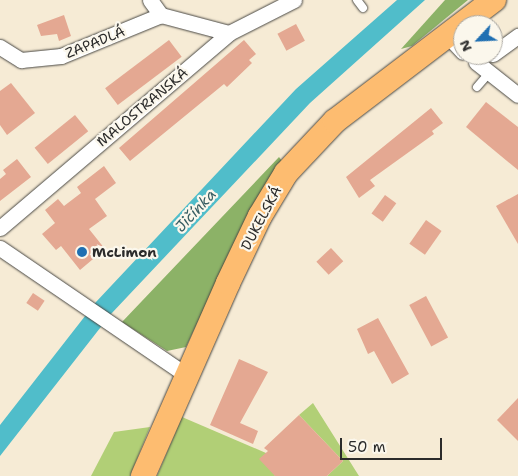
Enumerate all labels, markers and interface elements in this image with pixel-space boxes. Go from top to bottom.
north arrow [453,15,503,65]
street label: ZAPADLÁ [63,22,127,62]
text: N [455,37,476,55]
street label: MALOSTRANSKÁ [93,64,191,150]
street label: DUKELSKÁ [237,183,285,253]
water label: Jičínka [172,186,220,236]
place label: McLimon [92,244,157,260]
marker: McLimon [76,246,88,258]
scale bar [343,428,446,460]
text: 50 m [348,437,386,457]

